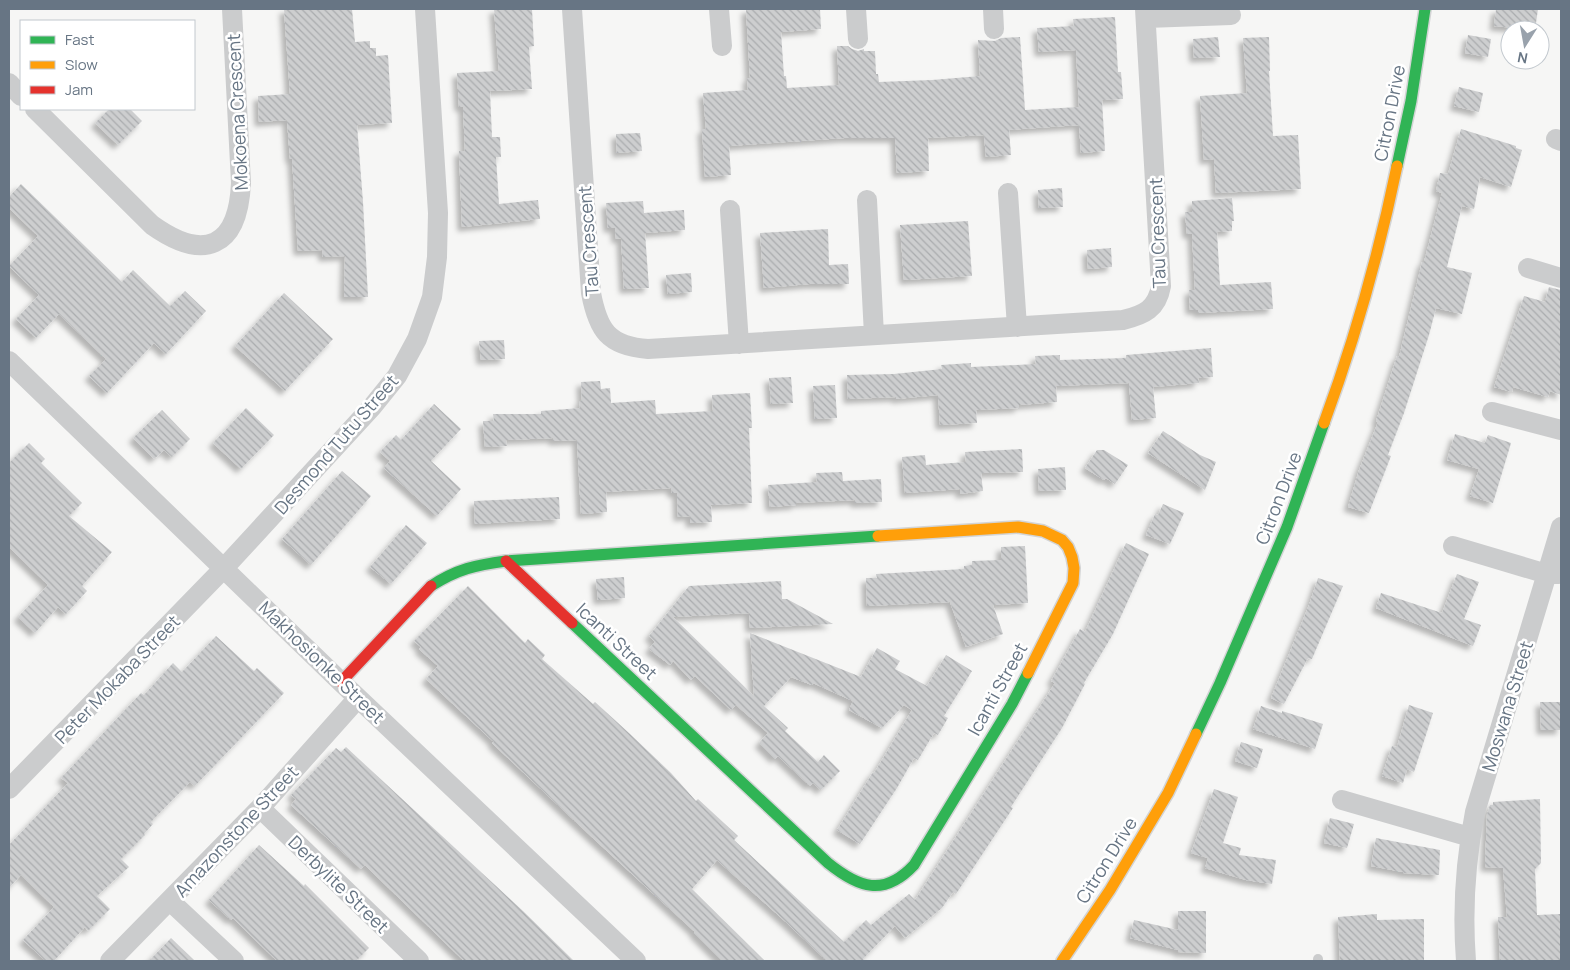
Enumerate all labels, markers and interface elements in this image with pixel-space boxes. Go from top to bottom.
legend [20,20,195,110]
north arrow [1500,20,1550,70]
text: Fast [65,29,94,50]
street label: Mokoena Crescent [221,33,253,191]
text: N [1516,48,1529,69]
text: Slow [65,54,98,75]
street label: Citron Drive [1368,63,1410,163]
text: Jam [65,79,93,100]
street label: Tau Crescent [1143,177,1171,289]
street label: Tau Crescent [572,185,604,297]
street label: Desmond Tutu Street [269,369,403,519]
street label: Citron Drive [1249,448,1307,548]
street label: Makhosionke Street [254,596,390,728]
street label: Icanti Street [571,597,663,685]
street label: Peter Mokaba Street [49,609,185,749]
street label: Icanti Street [962,638,1032,740]
street label: Moswana Street [1476,638,1538,774]
street label: Amazonstone Street [169,760,303,902]
street label: Citron Drive [1070,812,1142,908]
street label: Derbylite Street [284,830,394,938]

